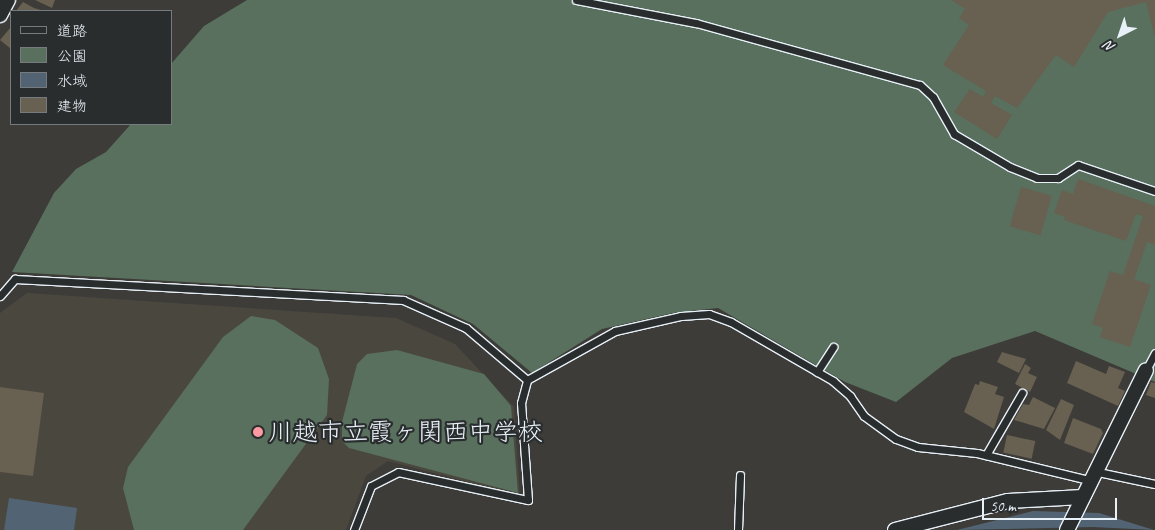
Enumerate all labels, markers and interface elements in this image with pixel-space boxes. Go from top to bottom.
legend [10,10,172,125]
north arrow [1095,10,1145,60]
text: 道路 [57,22,87,41]
text: N [1101,37,1119,56]
text: 公園 [57,47,87,66]
text: 水域 [57,72,87,91]
text: 建物 [57,97,87,116]
place label: 川越市立霞ヶ関西中学校 [268,417,543,447]
marker: 川越市立霞ヶ関西中学校 [252,426,264,438]
scale bar [985,488,1120,520]
text: 50 m [990,497,1016,516]

